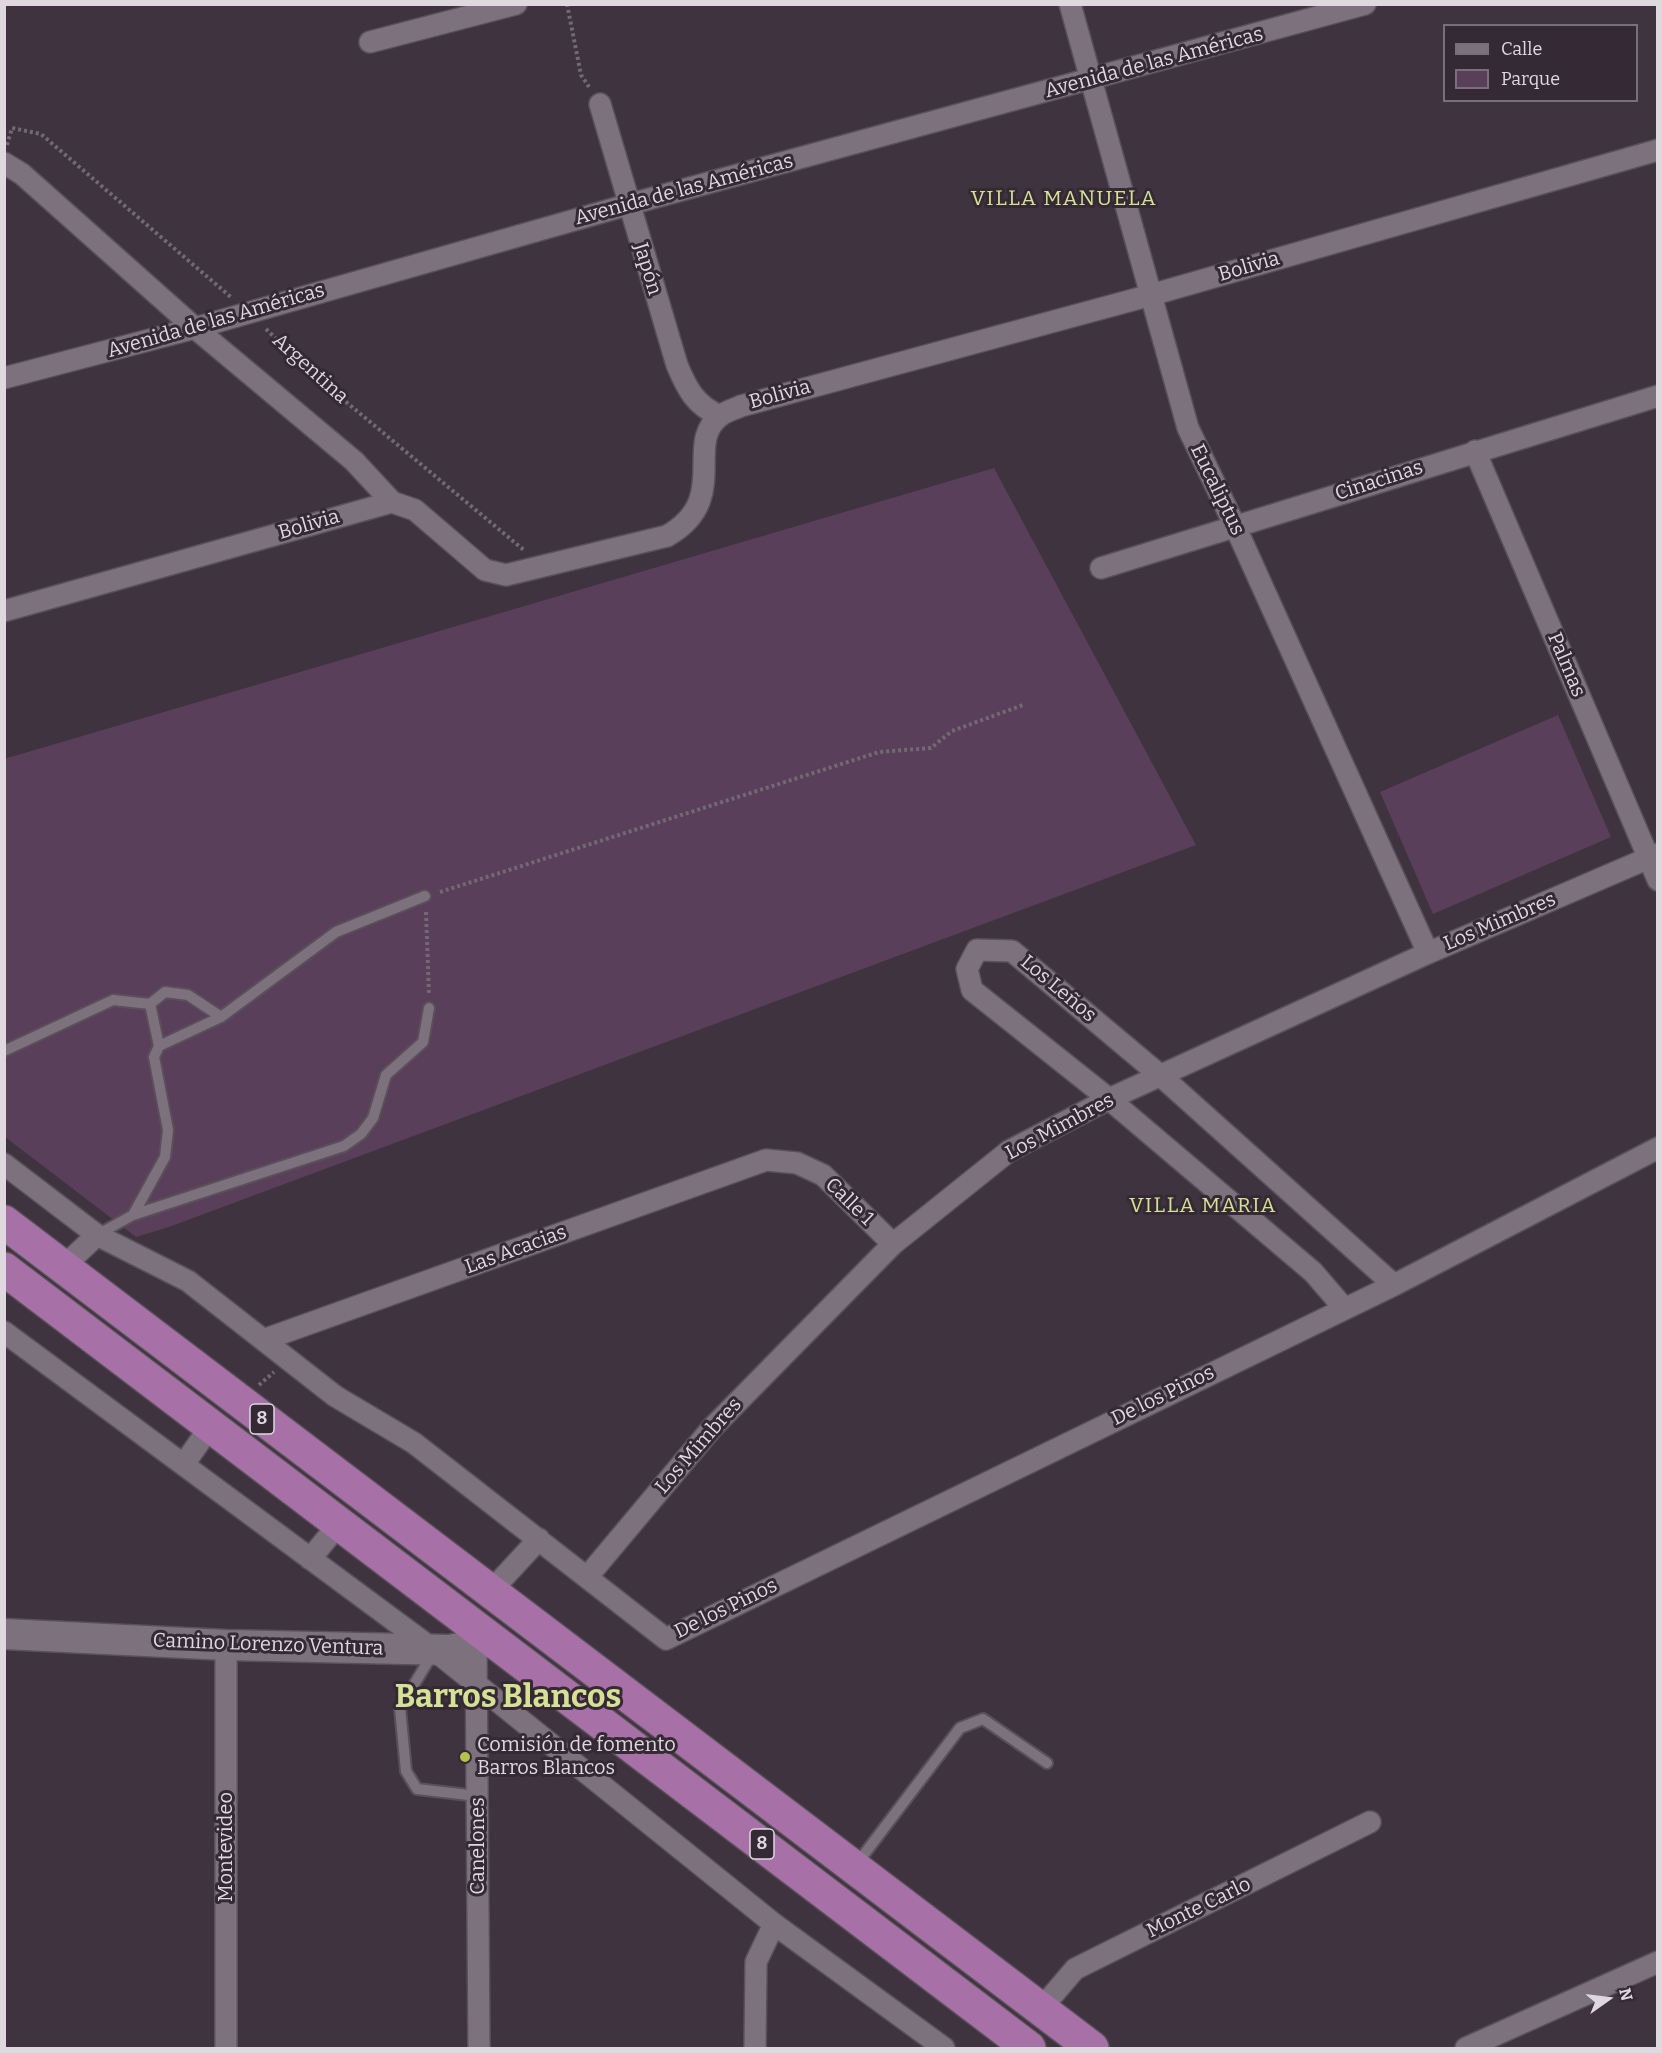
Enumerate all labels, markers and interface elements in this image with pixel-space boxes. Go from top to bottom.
street label: Avenida de las Américas [1042,22,1266,104]
legend [1443,24,1638,102]
text: Calle [1501,38,1542,60]
text: Parque [1501,68,1560,90]
street label: Avenida de las Américas [572,149,796,231]
district label: VILLA MANUELA [971,186,1157,212]
street label: Japón [628,240,666,298]
street label: Bolivia [1216,247,1282,287]
street label: Avenida de las Américas [105,278,327,364]
street label: Argentina [267,329,353,409]
street label: Bolivia [747,375,813,415]
street label: Eucaliptus [1185,441,1249,539]
street label: Cinacinas [1332,456,1426,506]
street label: Bolivia [276,505,342,545]
street label: Palmas [1542,629,1590,701]
street label: Los Mimbres [1440,888,1560,956]
street label: Los Leños [1015,950,1101,1028]
street label: Los Mimbres [1002,1088,1118,1166]
street label: Calle 1 [820,1173,878,1231]
district label: VILLA MARIA [1129,1193,1277,1219]
street label: Las Acacias [462,1221,570,1279]
street label: De los Pinos [1108,1361,1218,1431]
street label: Los Mimbres [651,1393,747,1499]
road number: 8 [250,1404,274,1434]
street label: De los Pinos [671,1574,781,1644]
street label: Camino Lorenzo Ventura [152,1629,384,1661]
district label: Barros Blancos [395,1679,621,1717]
place label: Comisión de fomento Barros Blancos [477,1733,676,1780]
marker: Comisión de fomento Barros Blancos [458,1750,472,1764]
street label: Montevideo [214,1792,238,1902]
street label: Canelones [466,1797,490,1895]
road number: 8 [750,1829,774,1859]
street label: Monte Carlo [1143,1873,1255,1943]
north arrow [1578,1969,1638,2029]
text: N [1615,1986,1637,2003]

